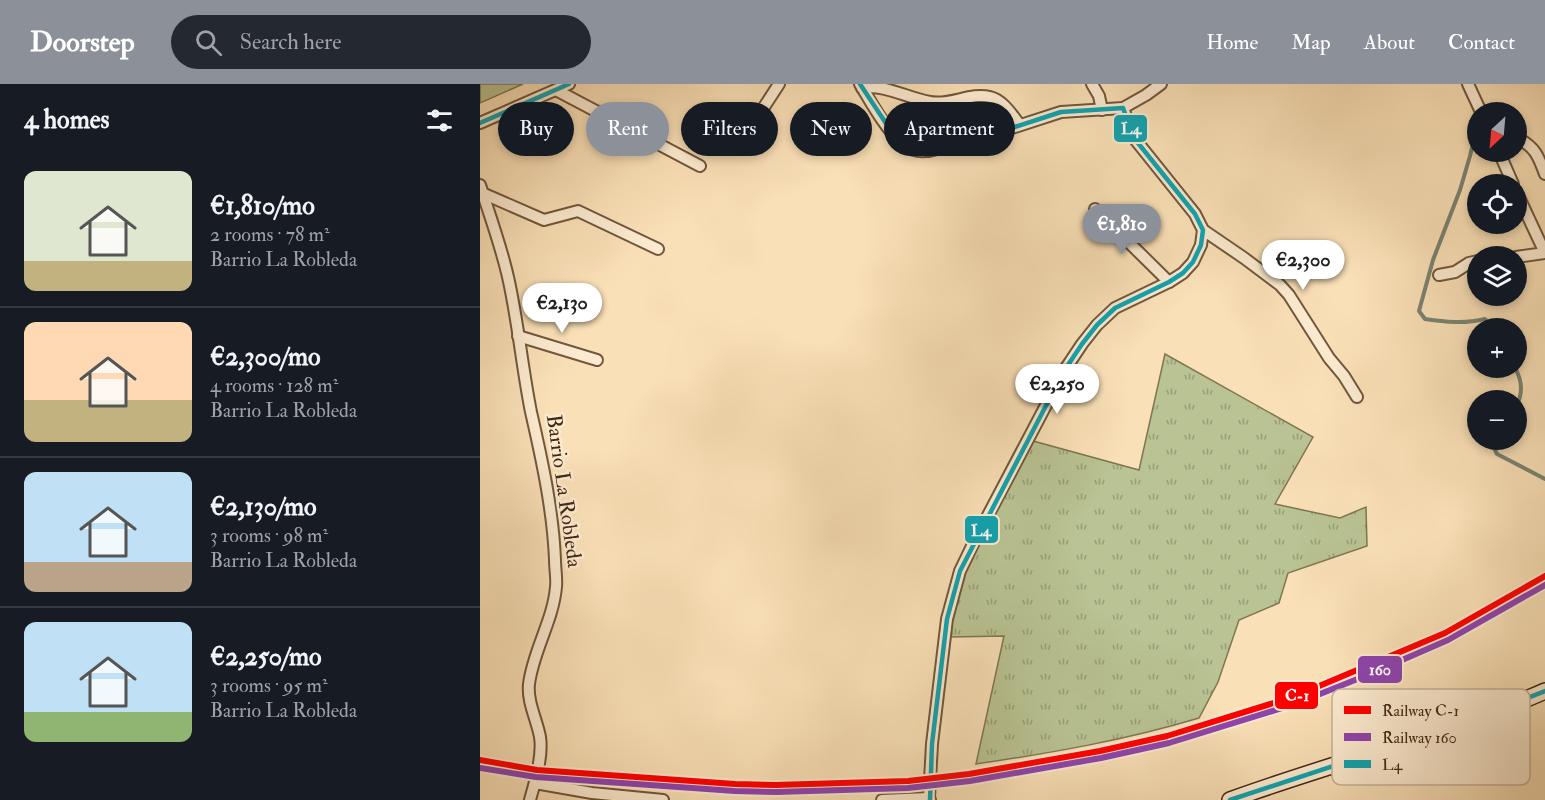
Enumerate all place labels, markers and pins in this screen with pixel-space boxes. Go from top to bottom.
pin: €1,810 [1073,204,1171,255]
pin: €2,300 [1254,240,1352,291]
pin: €2,130 [513,283,611,334]
pin: €2,250 [1008,364,1106,415]

